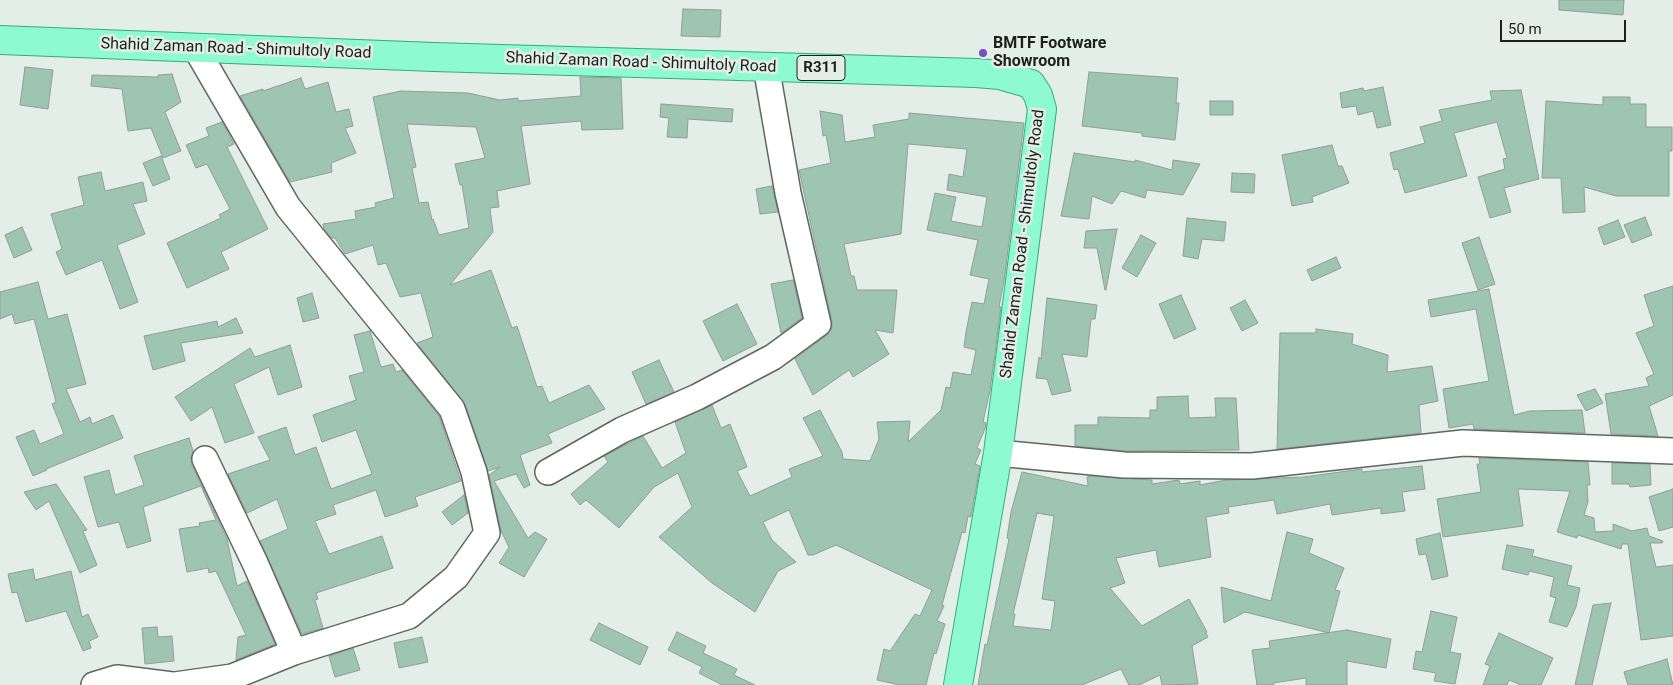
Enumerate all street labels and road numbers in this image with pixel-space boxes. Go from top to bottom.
street label: Shahid Zaman Road - Shimultoly Road [100,35,372,63]
street label: Shahid Zaman Road - Shimultoly Road [505,49,777,77]
road number: R311 [797,56,845,80]
street label: Shahid Zaman Road - Shimultoly Road [997,108,1049,380]

